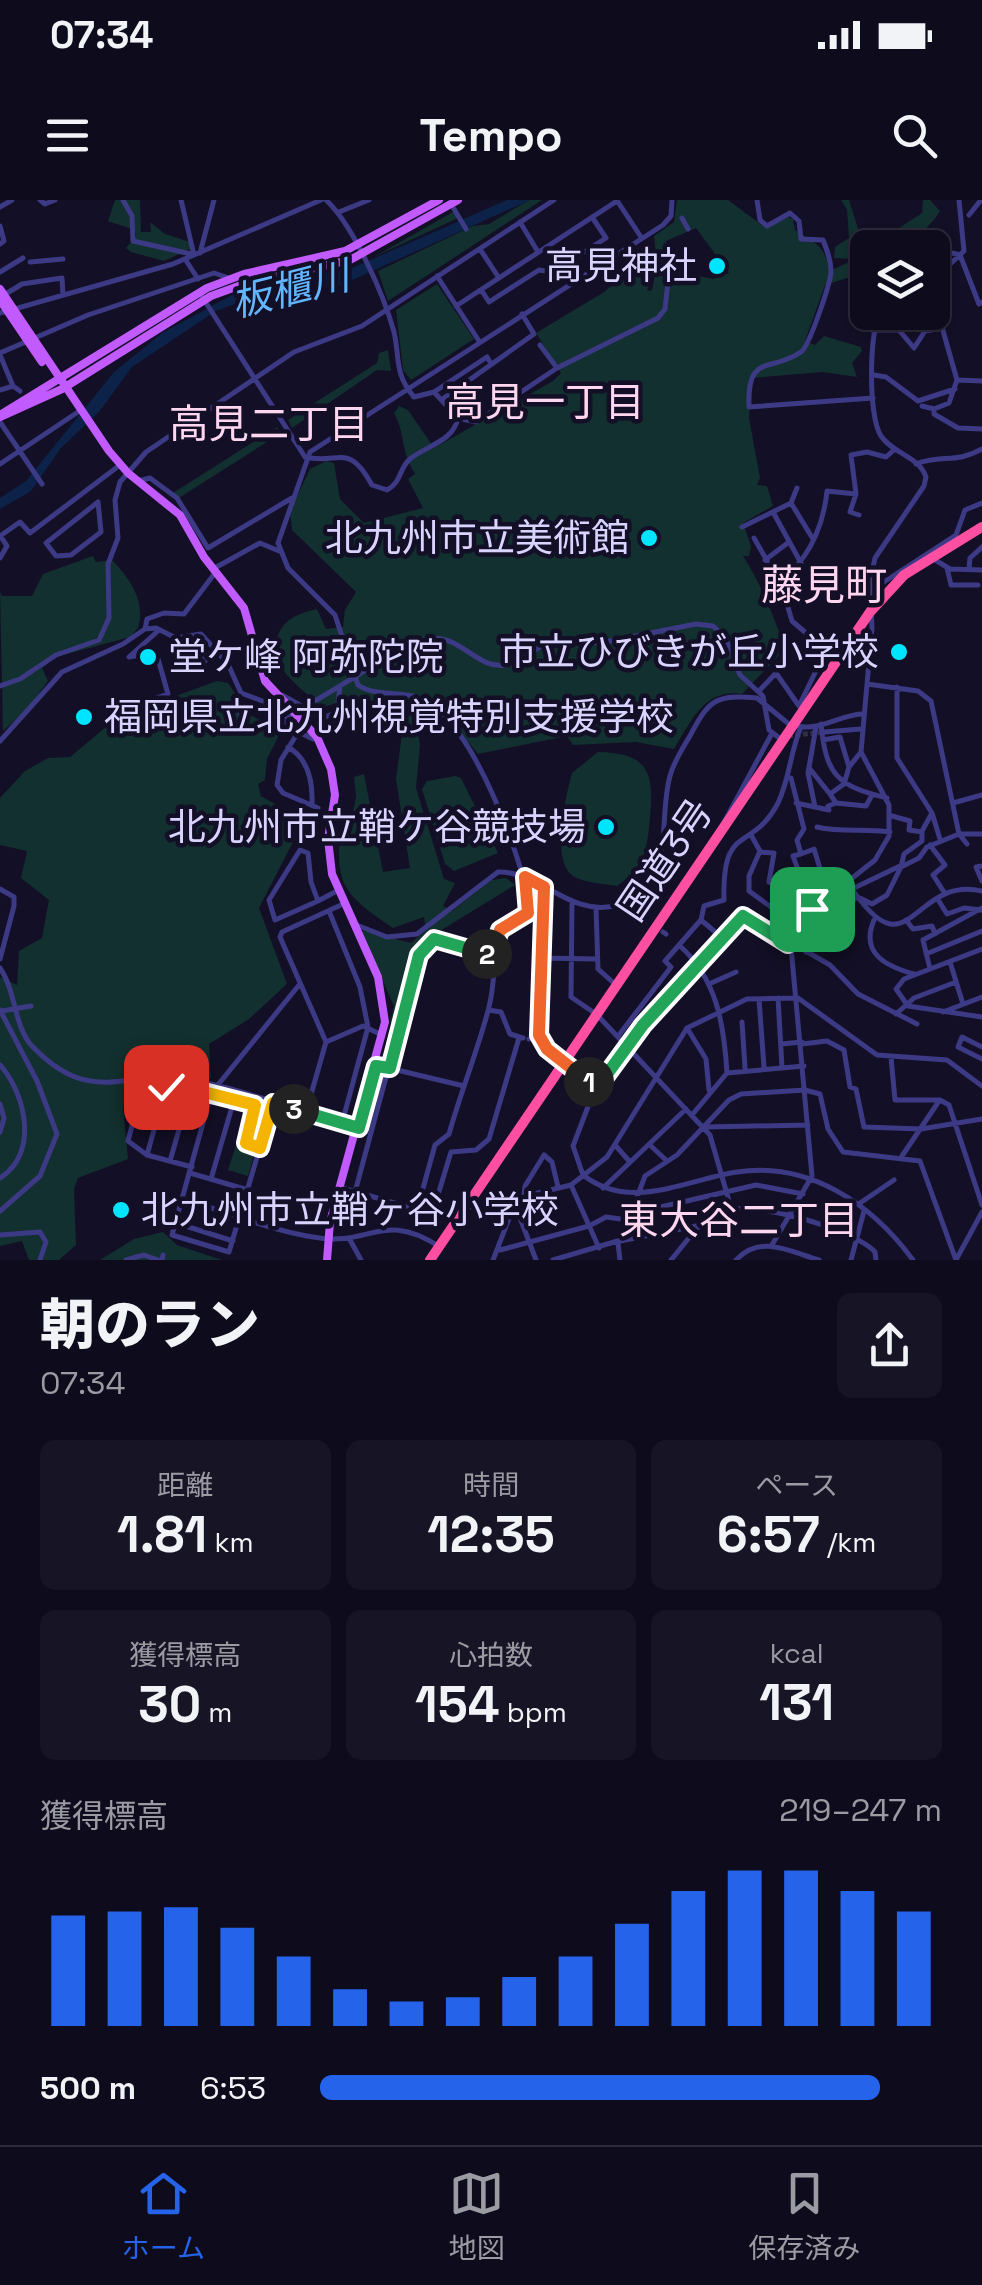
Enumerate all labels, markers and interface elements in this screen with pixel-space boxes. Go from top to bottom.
text: 07:34 [50,11,154,59]
text: Tempo [420,107,562,164]
icon: menu [40,108,95,163]
icon: search [887,108,942,163]
map controls [850,230,950,330]
button: layers [850,230,950,330]
place label: 高見神社 [545,242,697,290]
water label: 板櫃川 [226,249,358,329]
marker: 高見神社 [706,255,728,277]
district label: 高見一丁目 [445,377,645,428]
district label: 高見二丁目 [169,399,369,450]
place label: 北九州市立美術館 [325,514,629,562]
marker: 北九州市立美術館 [638,527,660,549]
district label: 藤見町 [761,559,887,612]
place label: 市立ひびきが丘小学校 [499,628,879,676]
place label: 堂ケ峰 阿弥陀院 [168,633,444,681]
marker: 市立ひびきが丘小学校 [888,641,910,663]
marker: 堂ケ峰 阿弥陀院 [137,646,159,668]
place label: 福岡県立北九州視覚特別支援学校 [104,693,674,741]
marker: 福岡県立北九州視覚特別支援学校 [73,706,95,728]
street label: 国道3号 [607,790,723,930]
place label: 北九州市立鞘ケ谷競技場 [168,803,586,851]
marker: 北九州市立鞘ケ谷競技場 [595,816,617,838]
pin [770,867,855,952]
icon: arrive [785,882,840,937]
pin: 2 [462,929,512,979]
text: 2 [479,936,495,972]
pin [124,1045,209,1130]
pin: 1 [564,1057,614,1107]
icon: check [139,1060,194,1115]
text: 1 [583,1064,595,1100]
pin: 3 [269,1084,319,1134]
text: 3 [285,1091,303,1127]
place label: 北九州市立鞘ヶ谷小学校 [141,1186,559,1234]
district label: 東大谷二丁目 [619,1195,859,1246]
marker: 北九州市立鞘ヶ谷小学校 [110,1199,132,1221]
text: 朝のラン [40,1290,260,1360]
button: share [837,1293,942,1398]
text: 07:34 [40,1363,125,1403]
text: 距離 [157,1467,213,1503]
text: 時間 [463,1467,519,1503]
text: ペース [755,1467,838,1503]
text: 1.81 [117,1503,207,1567]
text: 12:35 [427,1503,555,1567]
text: 6:57 [717,1503,820,1567]
text: km [207,1524,254,1560]
text: /km [820,1524,876,1560]
text: kcal [770,1635,824,1671]
text: 獲得標高 [129,1637,241,1673]
text: 心拍数 [449,1637,533,1673]
text: 131 [759,1671,834,1735]
text: 30 [138,1673,201,1737]
text: 154 [415,1673,500,1737]
text: m [201,1694,232,1730]
text: bpm [500,1694,567,1730]
text: 219–247 m [779,1790,942,1830]
text: 獲得標高 [40,1796,168,1836]
text: 500 m [40,2068,136,2108]
text: 6:53 [200,2068,266,2108]
tab: ホーム [122,2166,205,2266]
tab: 地図 [449,2166,505,2266]
tab: 保存済み [748,2166,860,2266]

